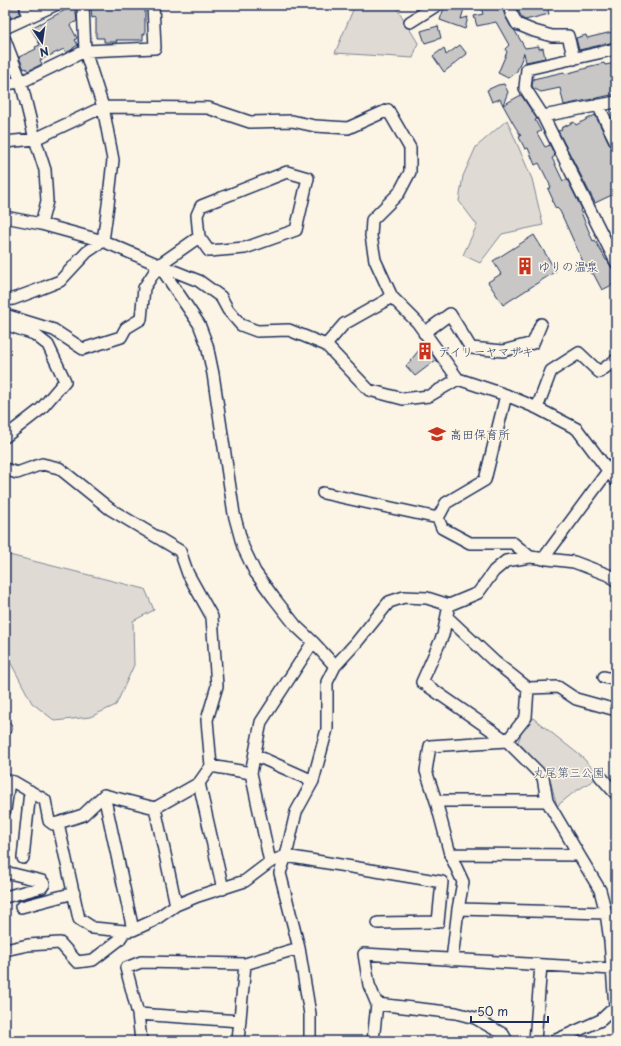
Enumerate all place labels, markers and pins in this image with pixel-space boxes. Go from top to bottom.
building icon: ゆりの温泉 [515,256,535,276]
place label: ゆりの温泉 [538,257,598,275]
building icon: デイリーヤマザキ [415,341,435,361]
place label: デイリーヤマザキ [438,342,534,360]
school or university icon: 高田保育所 [427,424,447,444]
place label: 高田保育所 [450,425,510,443]

